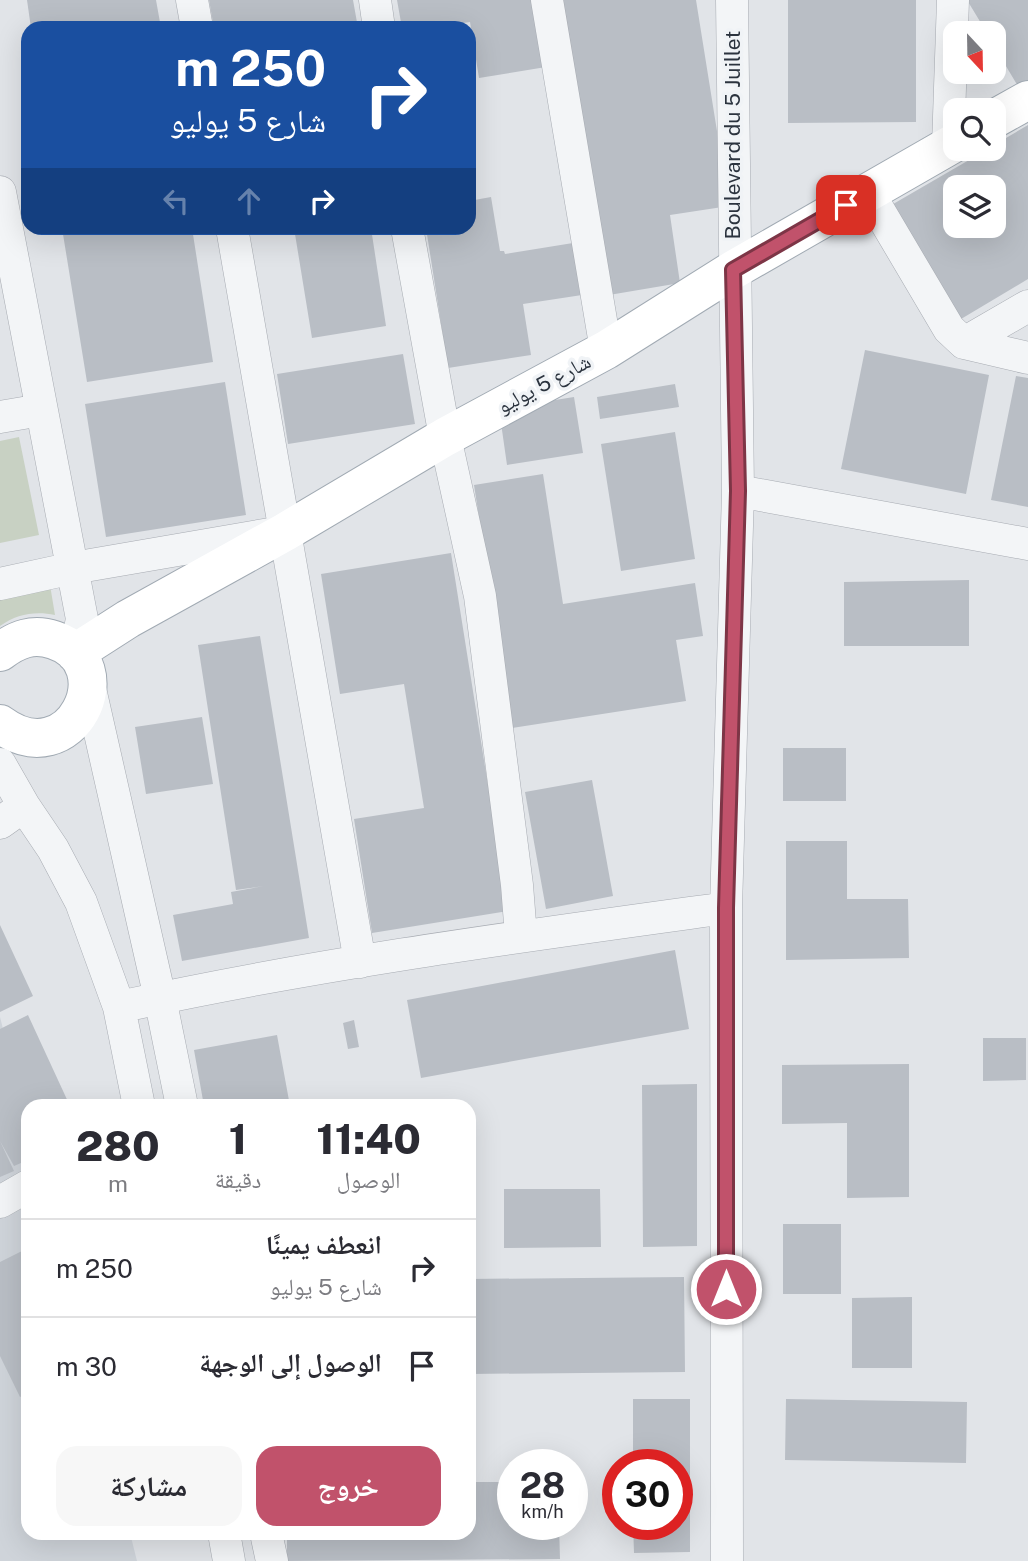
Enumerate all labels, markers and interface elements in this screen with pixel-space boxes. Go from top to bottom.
north arrow [943,21,1006,84]
map controls [943,21,1006,238]
street label: Boulevard du 5 Juillet [720,31,745,239]
text: 250 m [175,39,326,97]
icon: right [350,49,441,140]
button: search [943,98,1006,161]
text: شارع 5 يوليو [170,102,326,139]
pin [816,175,876,235]
button: layers [943,175,1006,238]
icon: left [157,182,195,220]
icon: ahead [230,182,268,220]
icon: right [303,182,341,220]
icon: arrive [827,186,865,224]
street label: شارع 5 يوليو [493,348,595,420]
text: 1 [229,1114,247,1163]
text: 11:40 [316,1114,421,1163]
text: 280 [76,1121,160,1170]
text: دقيقة [215,1166,261,1193]
text: الوصول [337,1166,401,1193]
text: m [108,1170,128,1197]
text: انعطف يمينًا [266,1229,382,1260]
icon: right [403,1249,441,1287]
position arrow [689,1252,763,1326]
text: 250 m [56,1253,133,1284]
text: شارع 5 يوليو [270,1273,382,1300]
text: الوصول إلى الوجهة [199,1347,382,1378]
icon: arrive [403,1347,441,1385]
text: 30 m [56,1351,117,1382]
button: مشاركة [56,1446,242,1526]
button: خروج [256,1446,441,1526]
speed limit sign: 30 [602,1449,693,1540]
text: 28 [520,1465,565,1506]
text: km/h [521,1501,564,1522]

